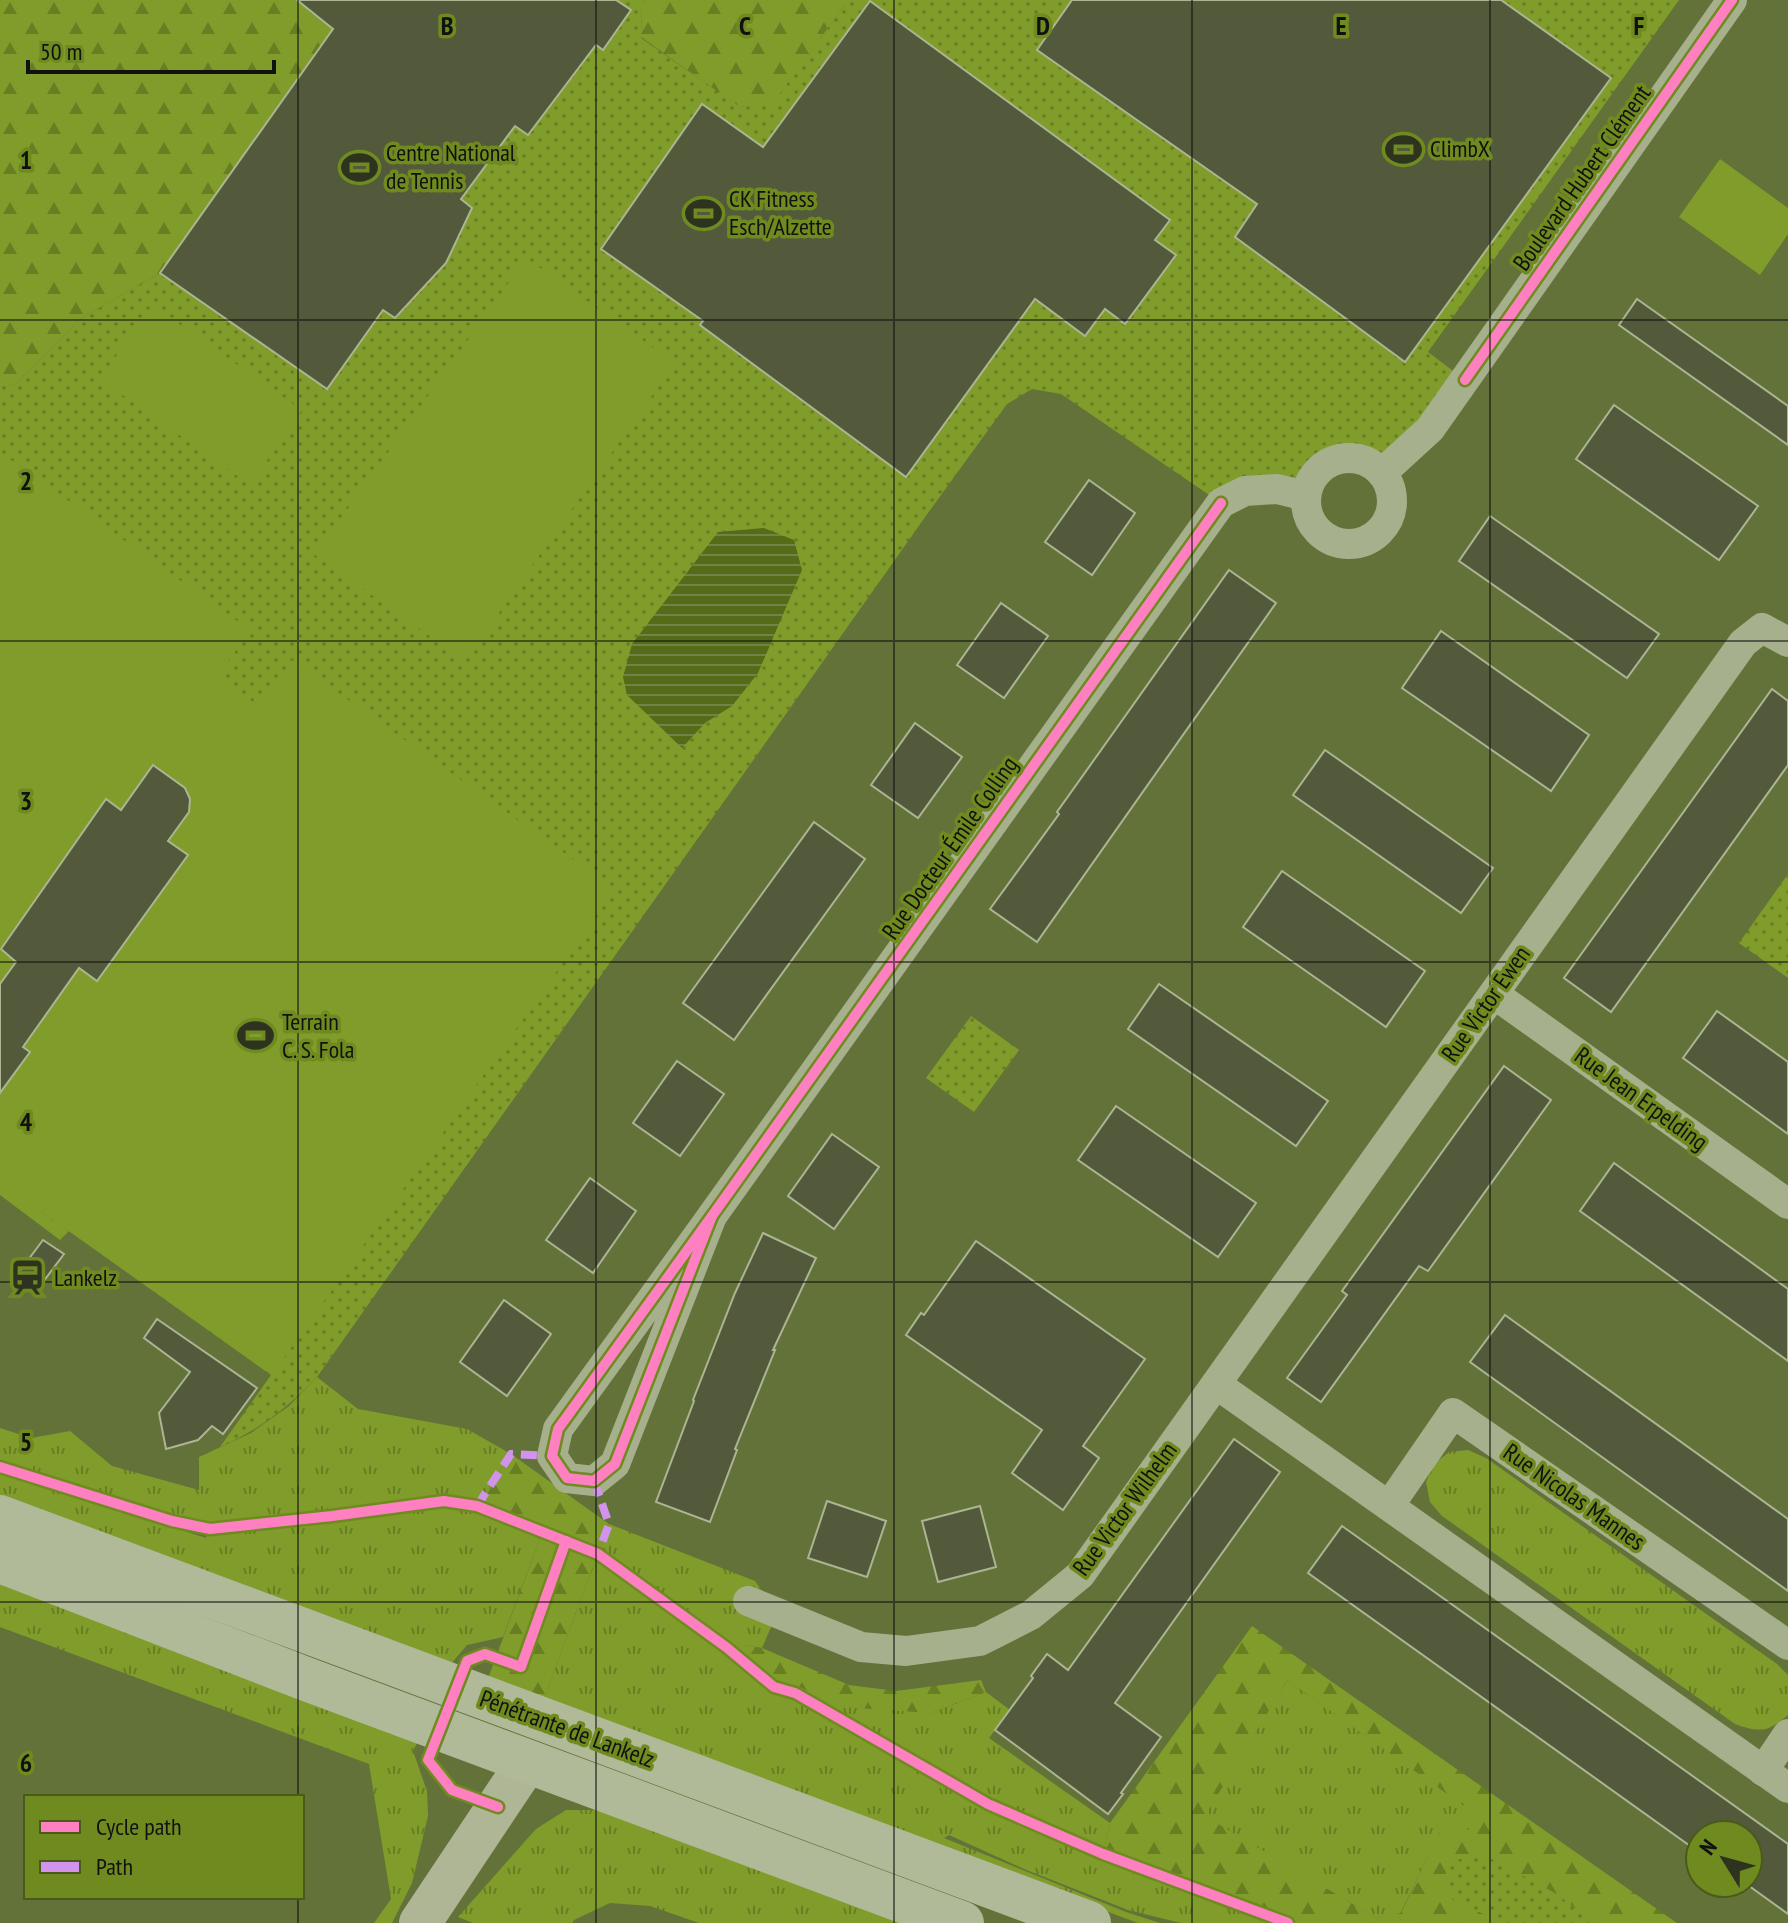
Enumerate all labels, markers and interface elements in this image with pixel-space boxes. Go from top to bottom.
text: B [441,9,454,42]
text: C [739,9,751,42]
text: D [1036,9,1050,42]
text: E [1335,9,1347,42]
text: F [1634,9,1645,42]
scale bar [28,24,274,74]
text: 50 m [40,36,82,67]
street label: Boulevard Hubert Clément [1506,78,1658,277]
sports icon: ClimbX [1385,130,1423,168]
place label: ClimbX [1430,133,1490,164]
place label: Centre National de Tennis [386,137,516,196]
text: 1 [20,143,32,176]
sports icon: Centre National de Tennis [341,148,379,186]
place label: CK Fitness Esch/Alzette [729,183,832,242]
sports icon: CK Fitness Esch/Alzette [684,194,722,232]
text: 2 [20,464,32,497]
street label: Rue Docteur Émile Colling [875,750,1024,945]
text: 3 [20,784,32,817]
street label: Rue Victor Ewen [1434,940,1537,1068]
place label: Terrain C. S. Fola [282,1006,354,1065]
sports icon: Terrain C. S. Fola [237,1017,275,1055]
street label: Rue Jean Erpelding [1569,1040,1714,1157]
text: 4 [20,1105,33,1138]
station icon: Lankelz [9,1259,47,1297]
place label: Lankelz [54,1262,117,1293]
text: 5 [20,1425,32,1458]
street label: Rue Victor Wilhelm [1066,1436,1184,1582]
street label: Rue Nicolas Mannes [1497,1436,1651,1557]
street label: Pénétrante de Lankelz [476,1683,659,1774]
text: 6 [20,1746,32,1779]
legend [24,1795,304,1899]
text: Cycle path [96,1811,182,1842]
north arrow [1684,1819,1764,1899]
text: N [1693,1834,1723,1860]
text: Path [96,1851,133,1882]

